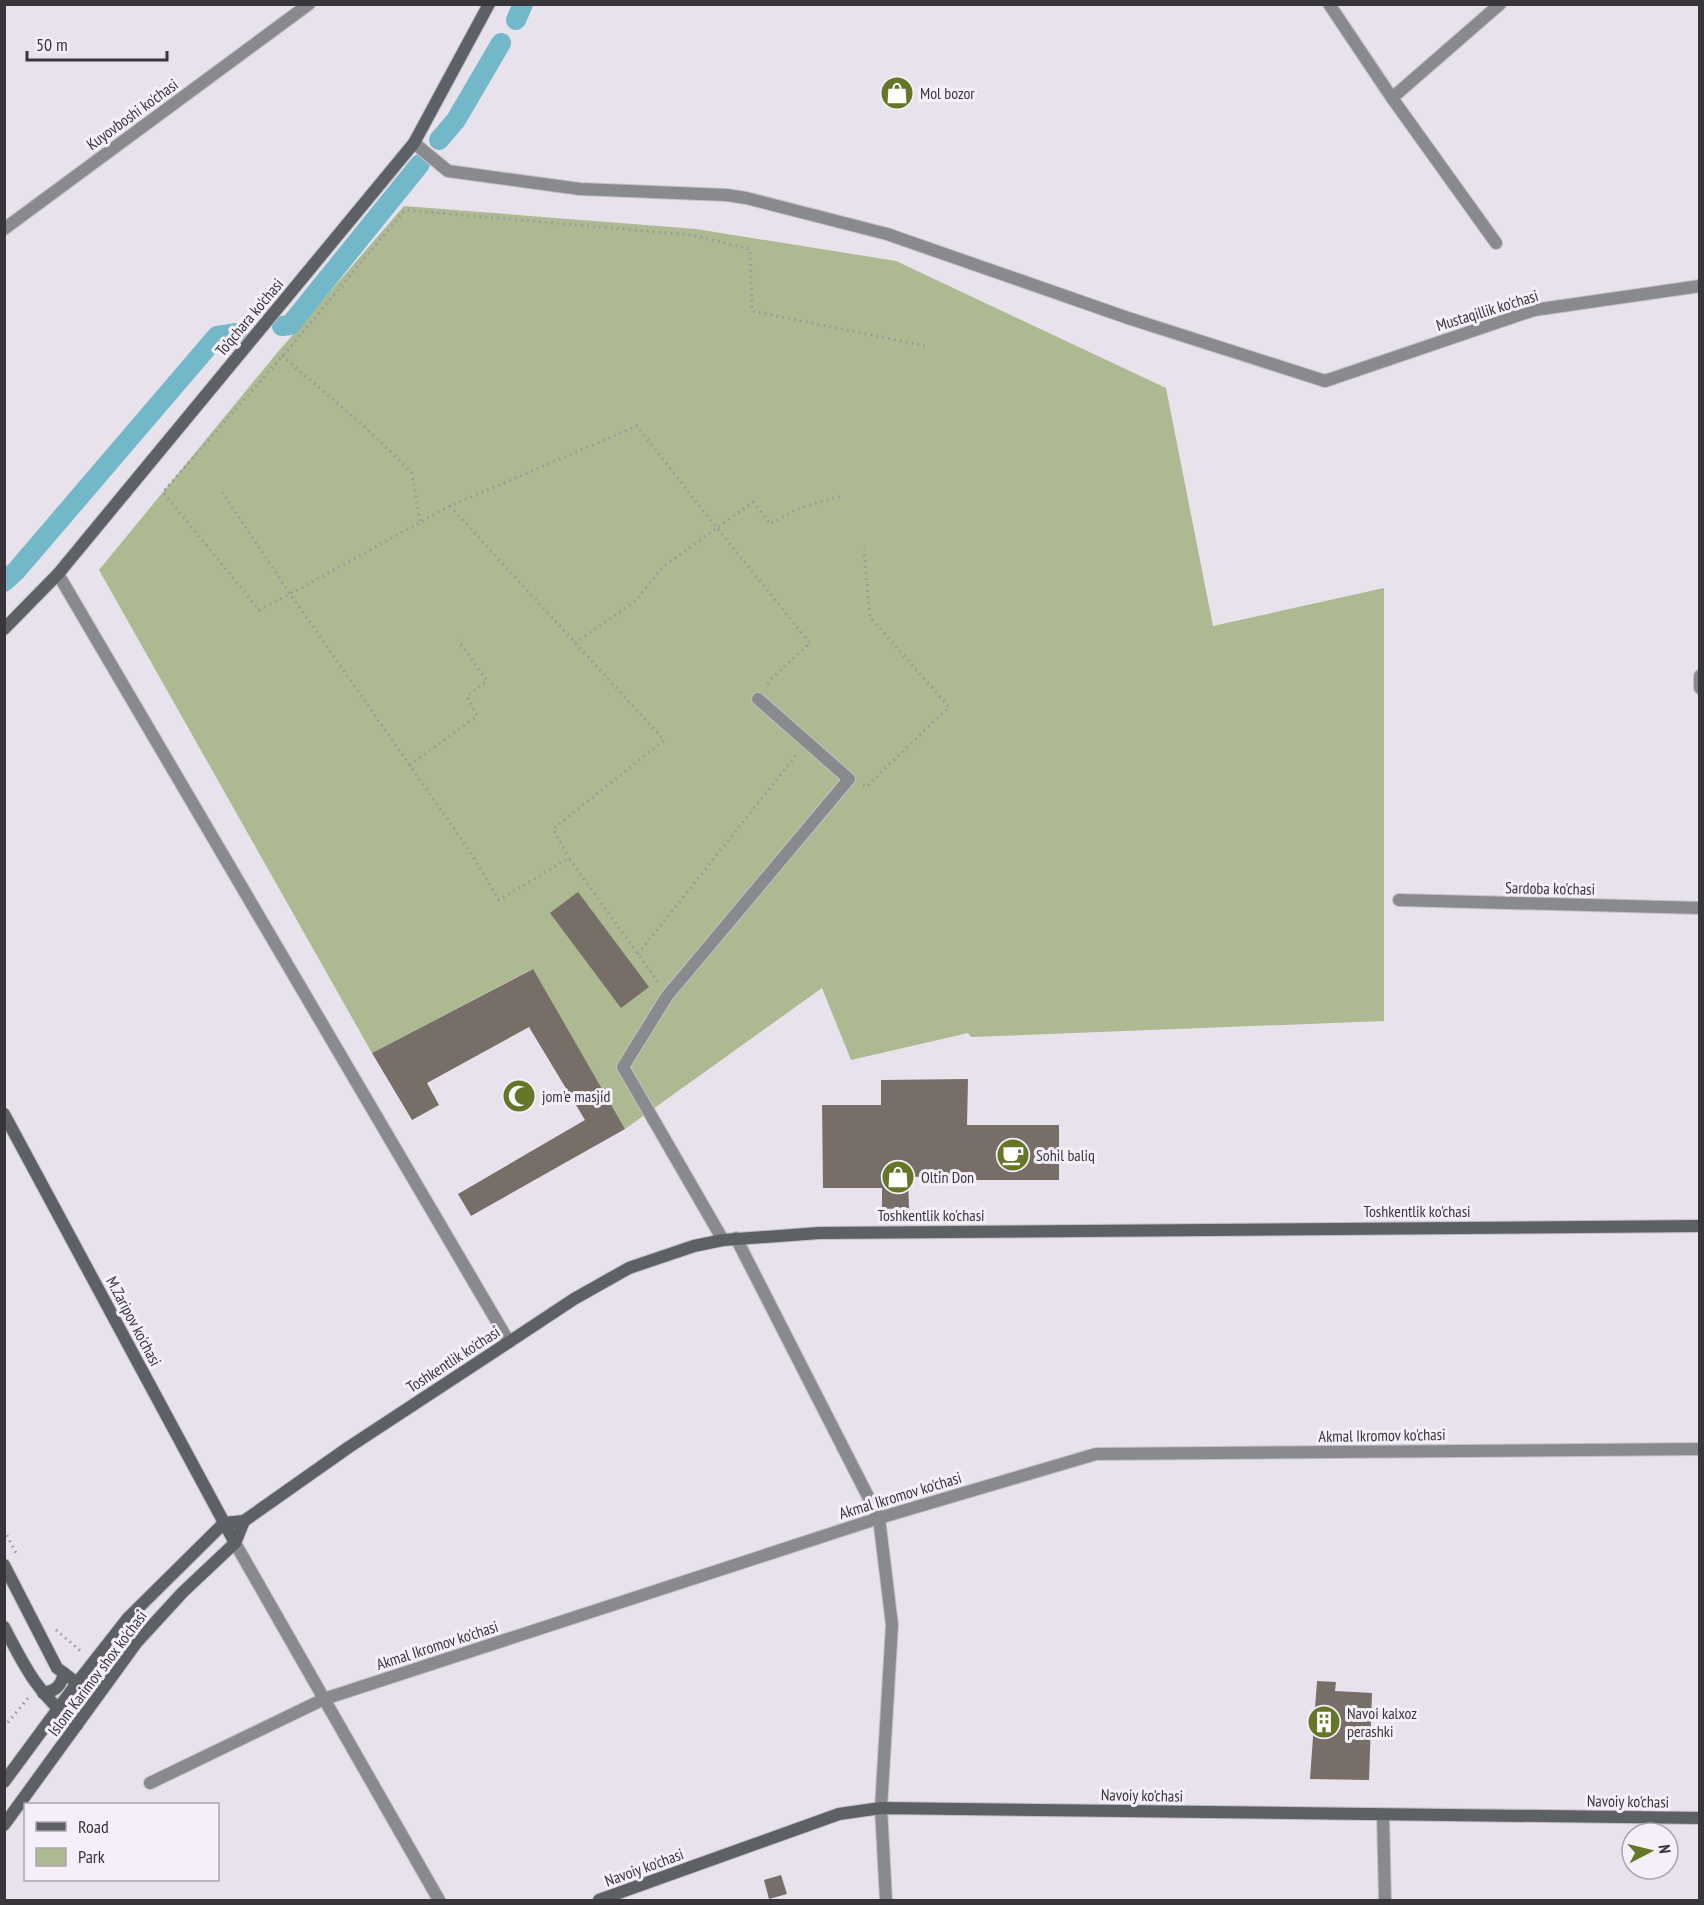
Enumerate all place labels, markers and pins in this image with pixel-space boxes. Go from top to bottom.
shop icon: Mol bozor [879,75,915,111]
place label: Mol bozor [920,83,975,103]
mosque icon: jom'e masjid [501,1078,537,1114]
place label: jom'e masjid [542,1086,610,1106]
cafe icon: Sohil baliq [995,1137,1031,1173]
place label: Sohil baliq [1036,1145,1095,1165]
shop icon: Oltin Don [880,1159,916,1195]
place label: Oltin Don [921,1167,974,1187]
place label: Navoi kalxoz perashki [1347,1703,1417,1741]
building icon: Navoi kalxoz perashki [1306,1704,1342,1740]

